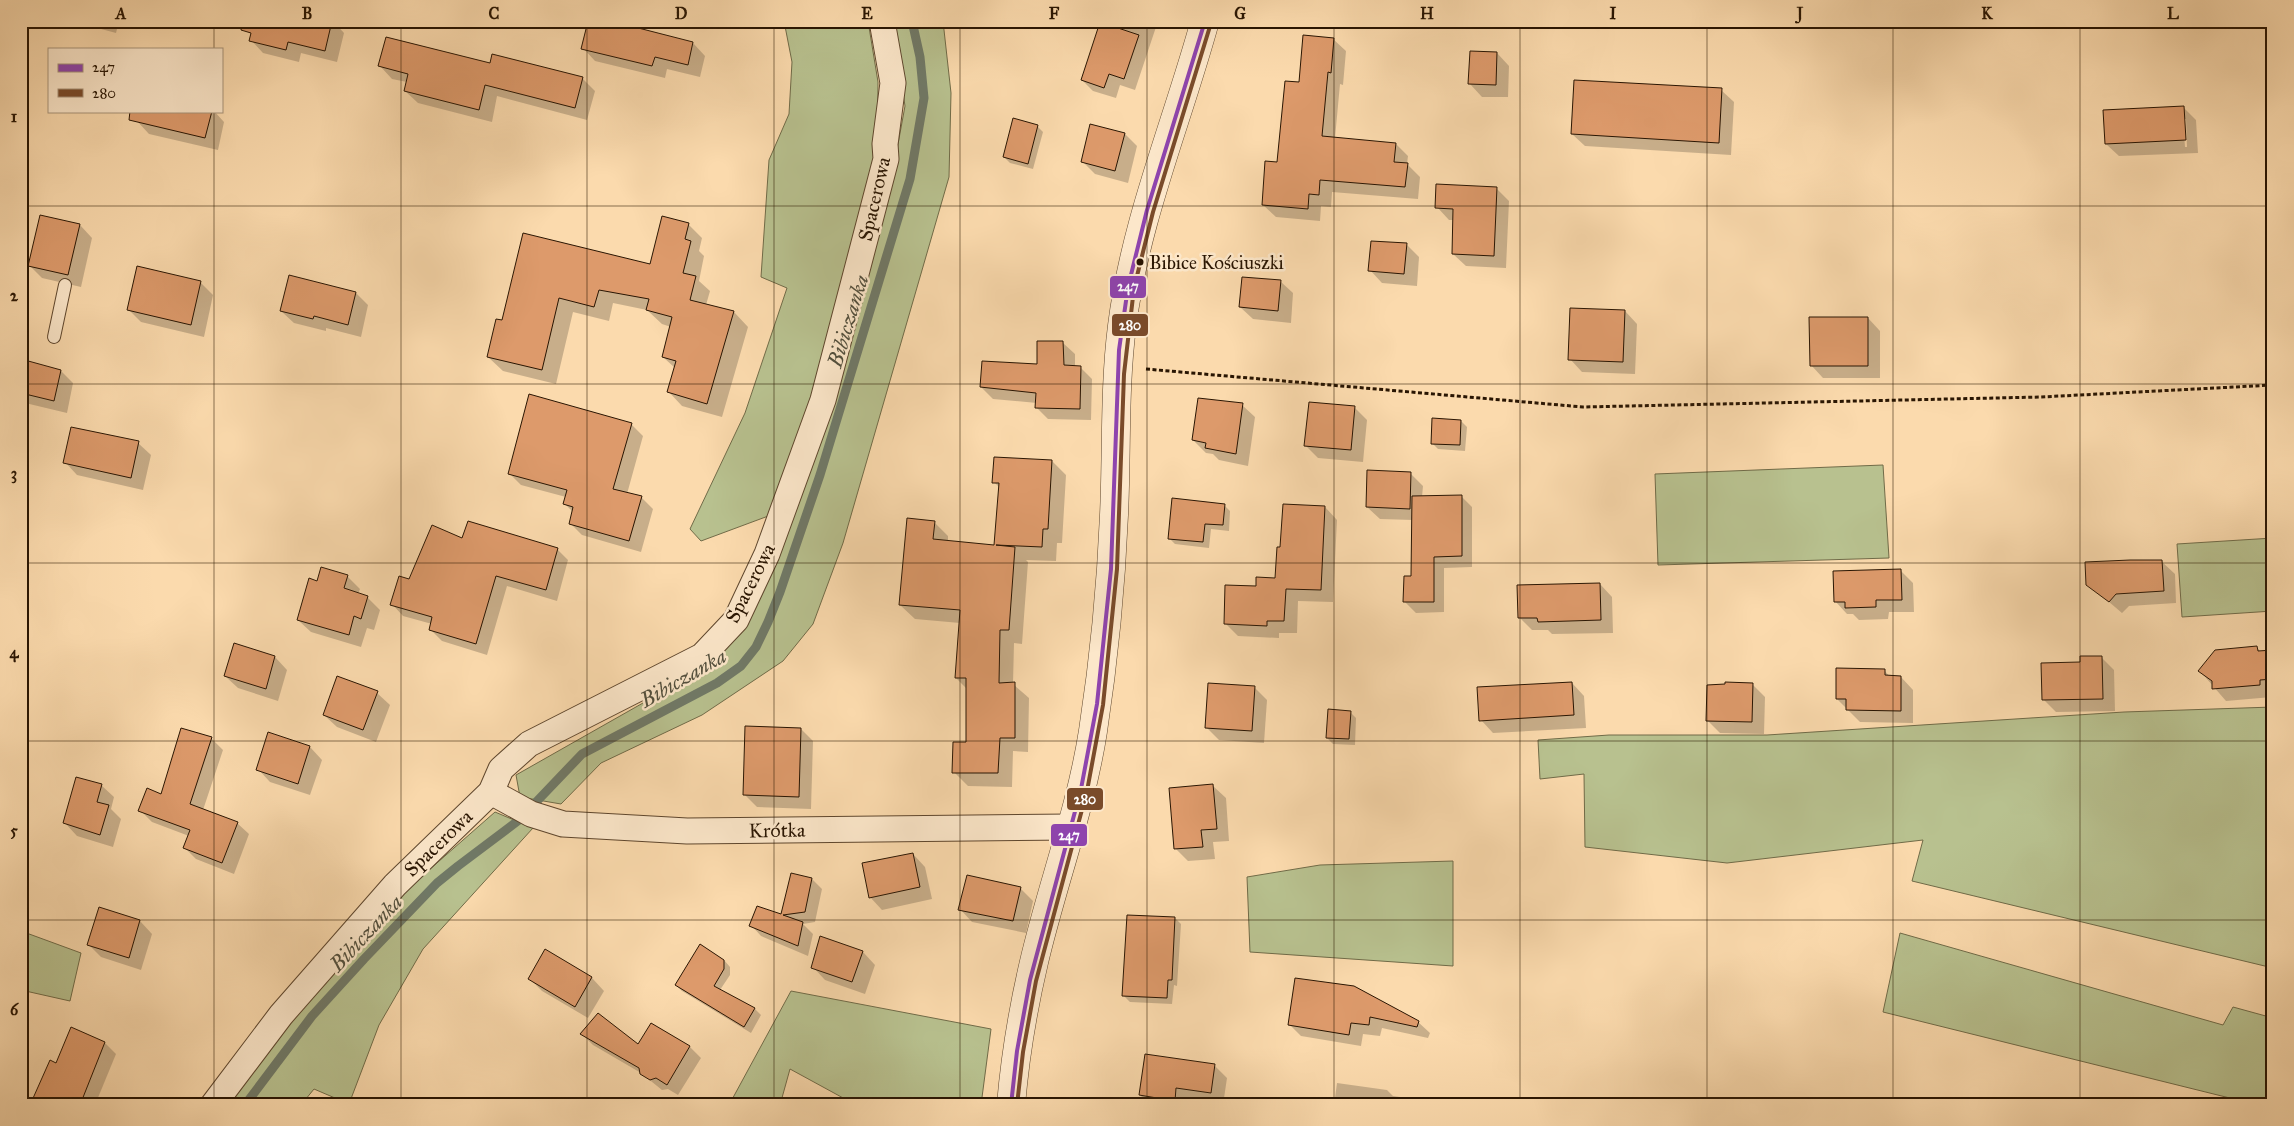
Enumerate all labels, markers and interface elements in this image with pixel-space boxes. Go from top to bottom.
text: A [115,4,127,23]
text: B [302,4,312,23]
text: C [489,4,500,23]
text: D [675,4,688,23]
text: E [861,4,873,23]
text: F [1049,4,1060,23]
text: G [1234,4,1246,23]
text: H [1420,4,1434,23]
text: I [1610,4,1617,23]
text: J [1795,4,1804,24]
text: K [1981,4,1993,23]
text: L [2167,4,2179,23]
legend [48,48,222,112]
text: 247 [92,58,115,76]
text: 280 [92,84,116,102]
text: 1 [11,107,18,126]
street label: Spacerowa [853,154,895,243]
place label: Bibice Kościuszki [1149,251,1284,274]
marker: Bibice Kościuszki [1135,257,1145,267]
water label: Bibiczanka [821,272,874,371]
line badge: 247 [1109,275,1147,299]
text: 247 [1117,278,1139,296]
text: 2 [10,286,19,305]
line badge: 280 [1111,313,1149,337]
text: 280 [1119,317,1141,334]
text: 3 [11,464,17,484]
street label: Spacerowa [720,539,780,627]
text: 4 [10,643,20,663]
water label: Bibiczanka [634,643,731,714]
line badge: 280 [1066,787,1104,811]
text: 280 [1074,791,1096,808]
street label: Spacerowa [399,804,478,881]
street label: Krótka [748,817,806,842]
text: 5 [10,821,18,840]
line badge: 247 [1050,823,1088,847]
text: 247 [1058,827,1080,845]
water label: Bibiczanka [323,889,408,978]
text: 6 [10,1000,19,1019]

